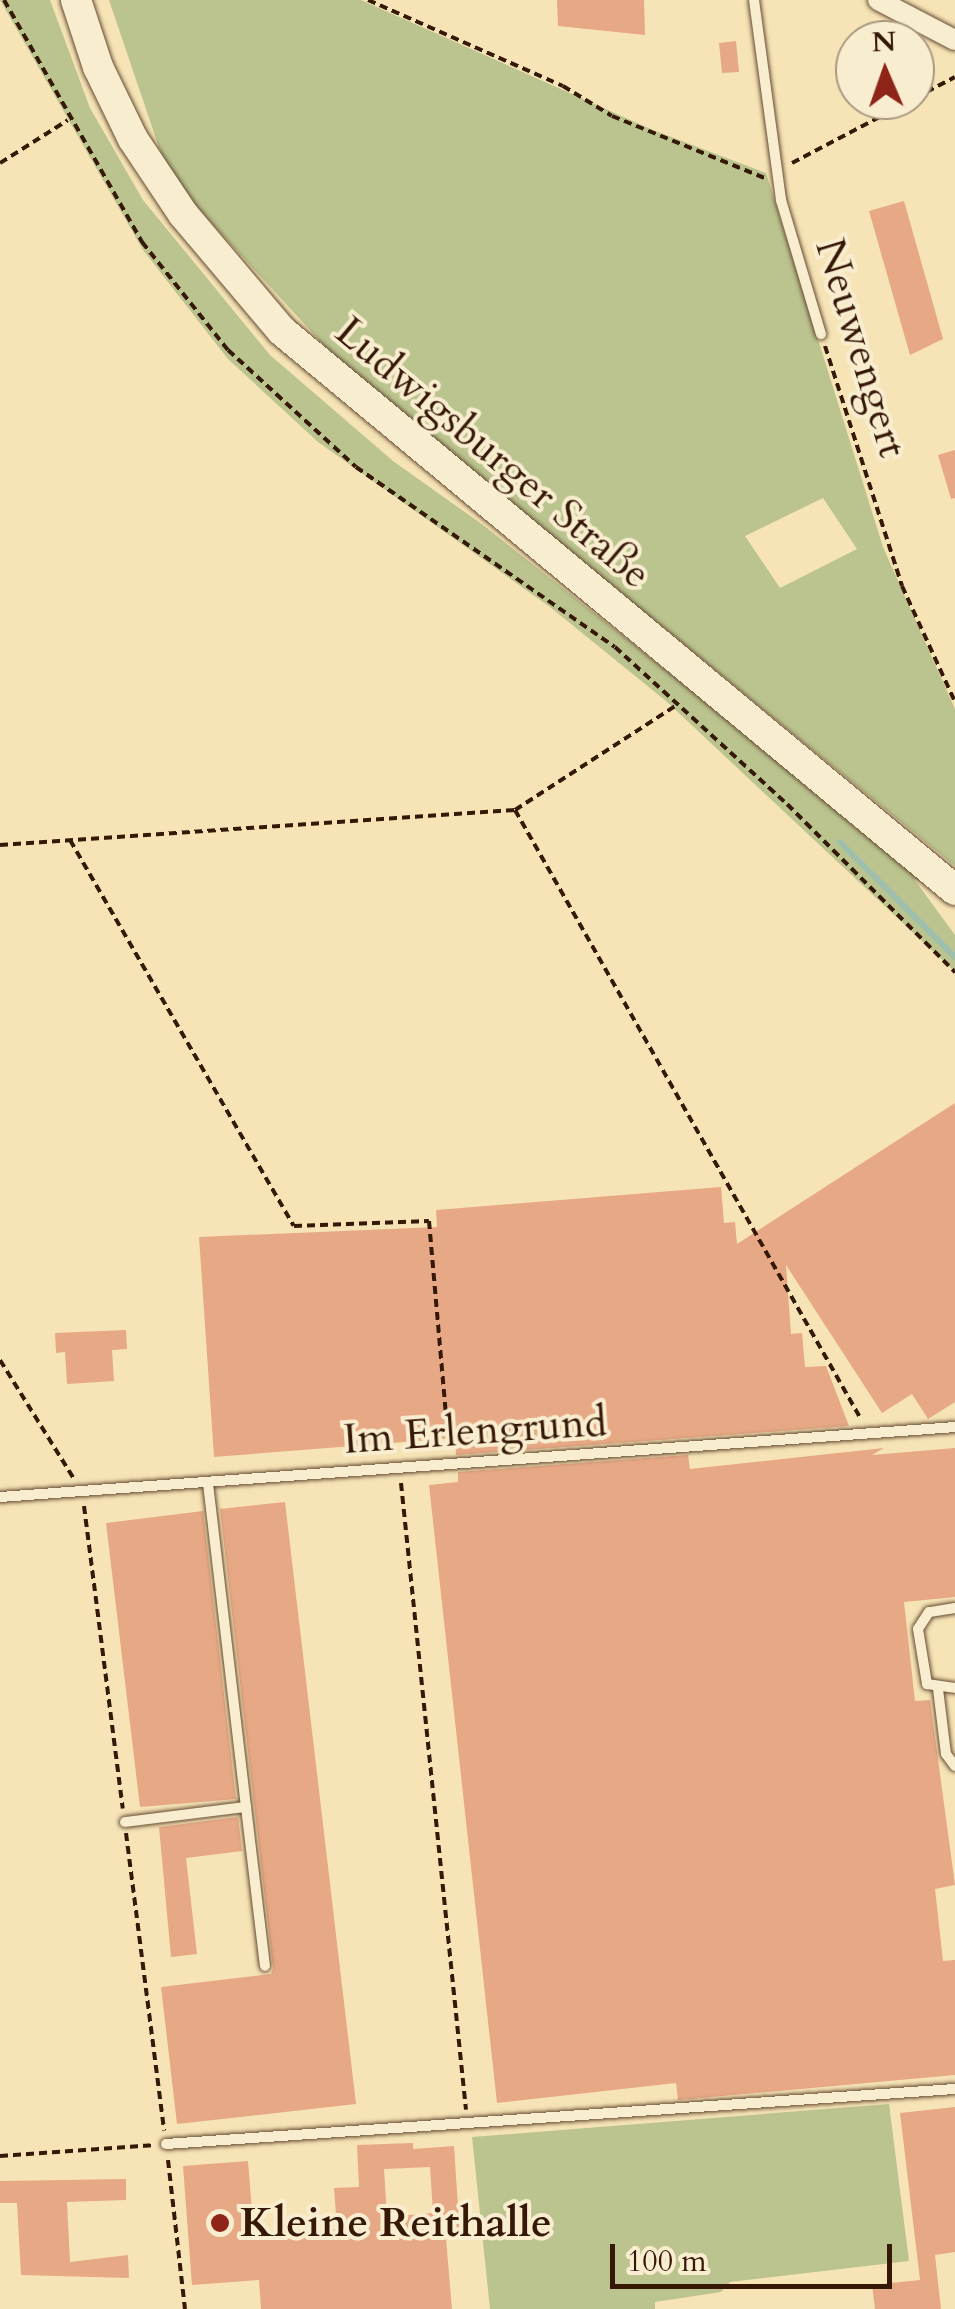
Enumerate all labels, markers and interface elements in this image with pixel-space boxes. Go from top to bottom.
north arrow [835,20,935,120]
text: N [871,23,897,61]
street label: Neuwengert [804,233,918,463]
street label: Ludwigsburger Straße [325,306,661,600]
street label: Im Erlengrund [341,1397,609,1465]
place label: Kleine Reithalle [240,2198,552,2248]
marker: Kleine Reithalle [209,2212,231,2234]
scale bar [615,2224,898,2286]
text: 100 m [627,2241,707,2282]

